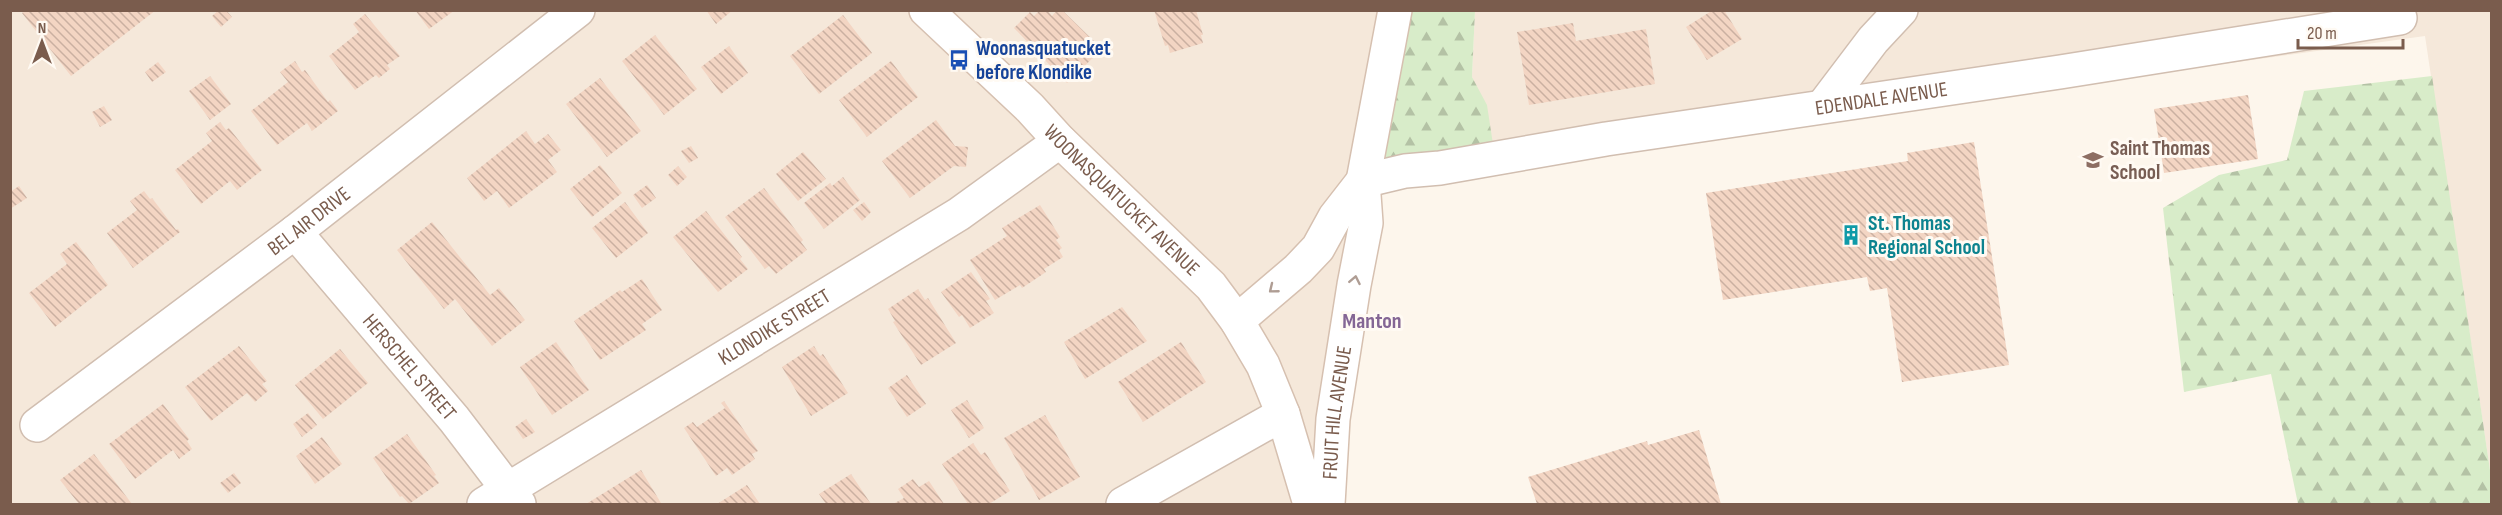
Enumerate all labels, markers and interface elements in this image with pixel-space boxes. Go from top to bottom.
north arrow [12,12,72,72]
scale bar [2298,12,2403,50]
text: N [38,19,46,38]
text: 20 m [2307,23,2337,44]
place label: Woonasquatucket before Klondike [976,36,1111,85]
bus stop icon: Woonasquatucket before Klondike [947,48,971,72]
street label: EDENDALE AVENUE [1813,77,1949,121]
street label: WOONASQUATUCKET AVENUE [1038,120,1205,281]
place label: Saint Thomas School [2110,136,2210,185]
school or university icon: Saint Thomas School [2081,148,2105,172]
street label: BEL AIR DRIVE [263,181,356,261]
place label: St. Thomas Regional School [1868,211,1985,260]
building icon: St. Thomas Regional School [1839,223,1863,247]
one-way arrow [1348,275,1361,285]
one-way arrow [1269,282,1280,293]
street label: KLONDIKE STREET [714,283,836,371]
district label: Manton [1342,308,1402,335]
street label: HERSCHEL STREET [357,309,462,426]
street label: FRUIT HILL AVENUE [1317,344,1357,480]

